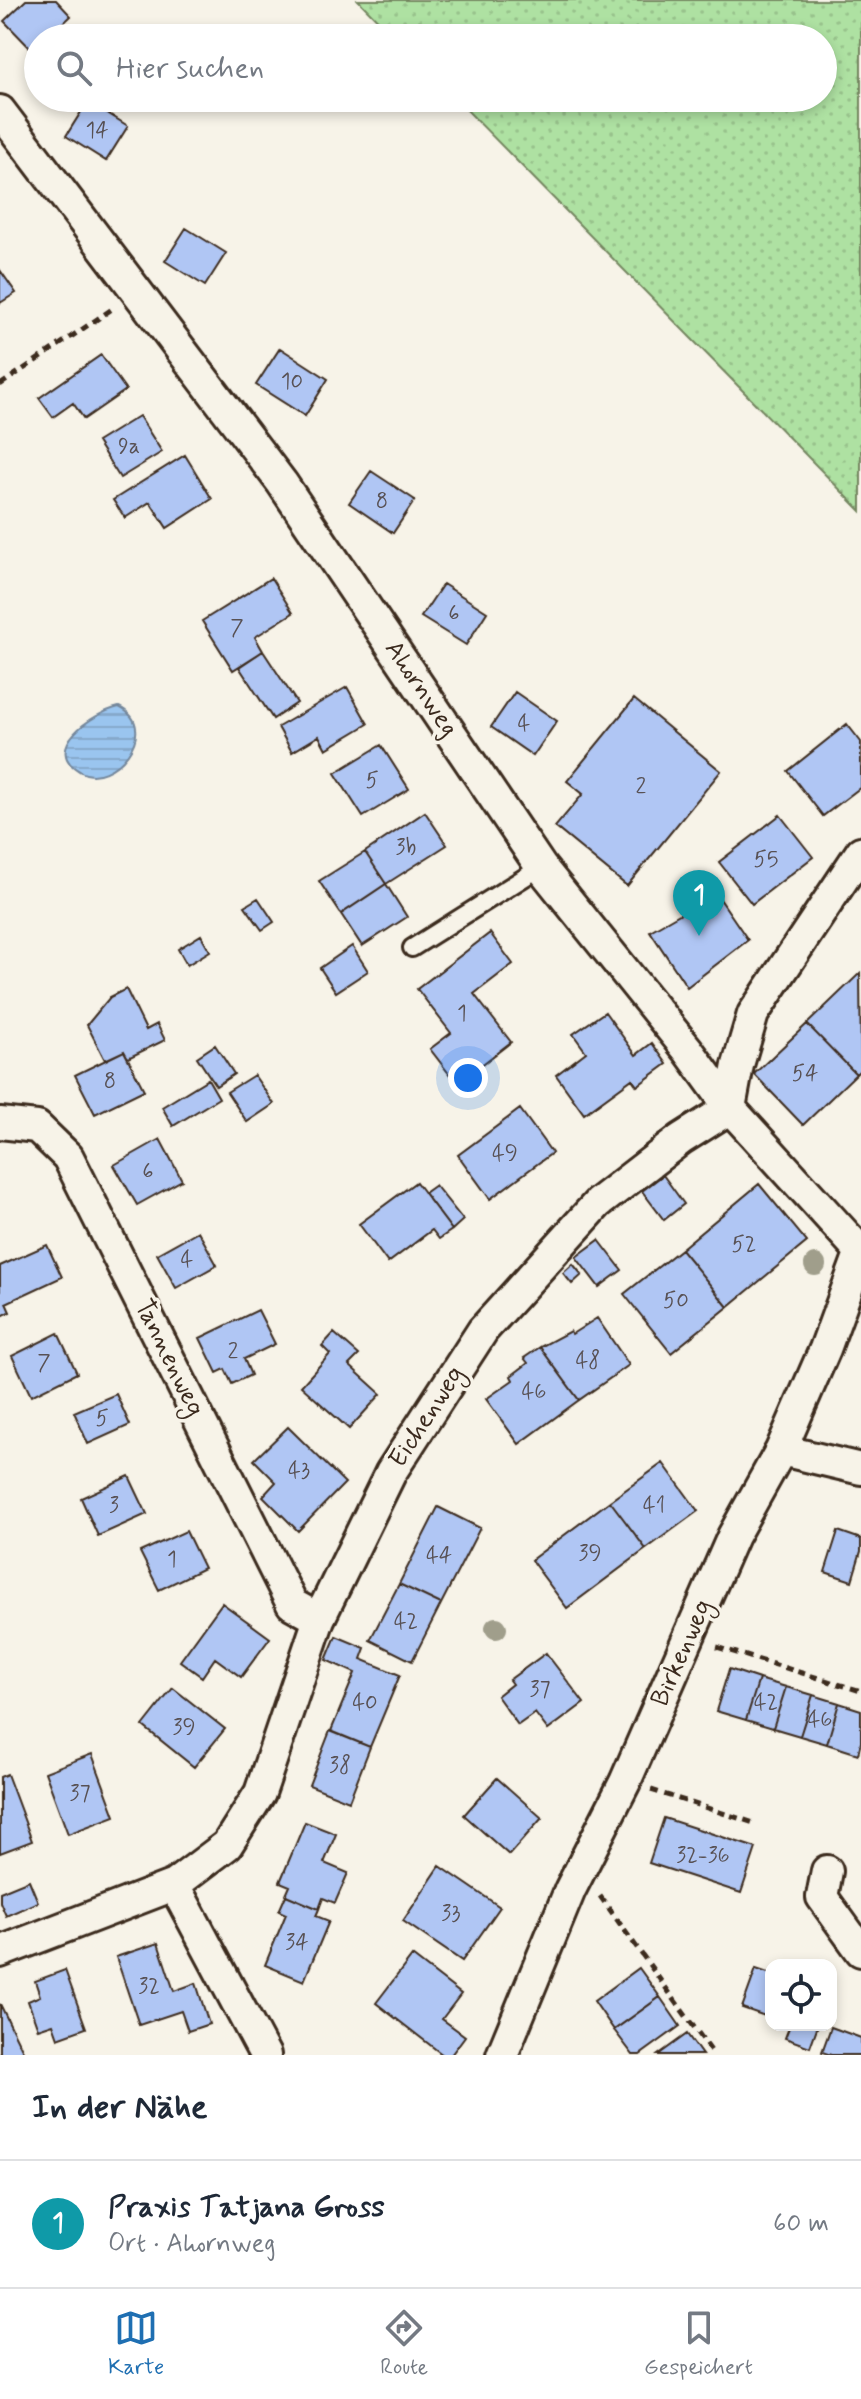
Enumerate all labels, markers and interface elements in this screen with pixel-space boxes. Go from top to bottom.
search box [24,24,837,112]
icon: search [52,46,96,90]
text: Hier suchen [116,49,264,88]
house number: 14 [85,117,109,145]
house number: 10 [281,368,303,396]
house number: 9a [118,433,140,461]
house number: 8 [376,488,388,516]
house number: 6 [448,600,460,628]
house number: 7 [230,615,244,643]
street label: Ahornweg [376,634,466,744]
house number: 4 [518,710,531,738]
house number: 5 [365,767,379,795]
house number: 2 [636,773,647,801]
house number: 3b [396,834,416,862]
house number: 55 [754,846,778,874]
pin: 1 [673,870,725,936]
house number: 1 [457,1000,467,1028]
your location [448,1058,488,1098]
house number: 54 [792,1060,818,1088]
house number: 8 [104,1068,116,1096]
house number: 49 [492,1140,518,1168]
house number: 6 [142,1158,154,1186]
house number: 52 [732,1231,756,1259]
house number: 4 [181,1246,194,1274]
house number: 50 [663,1287,689,1315]
street label: Tannenweg [124,1294,212,1423]
house number: 2 [228,1338,239,1366]
house number: 48 [576,1347,600,1375]
house number: 7 [37,1350,51,1378]
street label: Eichenweg [381,1360,474,1475]
house number: 46 [522,1378,546,1406]
house number: 5 [95,1405,109,1433]
house number: 43 [288,1457,310,1485]
house number: 3 [109,1492,119,1520]
house number: 41 [643,1492,665,1520]
house number: 39 [578,1540,602,1568]
house number: 44 [426,1542,452,1570]
house number: 1 [167,1546,177,1574]
street label: Birkenweg [643,1594,722,1713]
house number: 42 [394,1608,418,1636]
house number: 37 [529,1676,551,1704]
house number: 40 [352,1689,378,1717]
house number: 42 [754,1689,778,1717]
house number: 46 [808,1706,832,1734]
house number: 39 [172,1714,196,1742]
house number: 38 [329,1752,351,1780]
house number: 37 [69,1780,91,1808]
house number: 32-36 [676,1842,730,1870]
house number: 33 [441,1900,461,1928]
house number: 34 [285,1929,309,1957]
map controls [765,1959,837,2031]
button: locate [765,1959,837,2031]
house number: 32 [138,1973,160,2001]
text: In der Nähe [32,2085,207,2130]
text: Praxis Tatjana Gross [108,2188,385,2227]
text: 1 [52,2207,64,2241]
text: 60 m [773,2207,829,2241]
text: Ort · Ahornweg [108,2227,276,2261]
tab: Karte [108,2306,164,2382]
tab: Route [380,2306,428,2382]
tab: Gespeichert [644,2306,753,2382]

